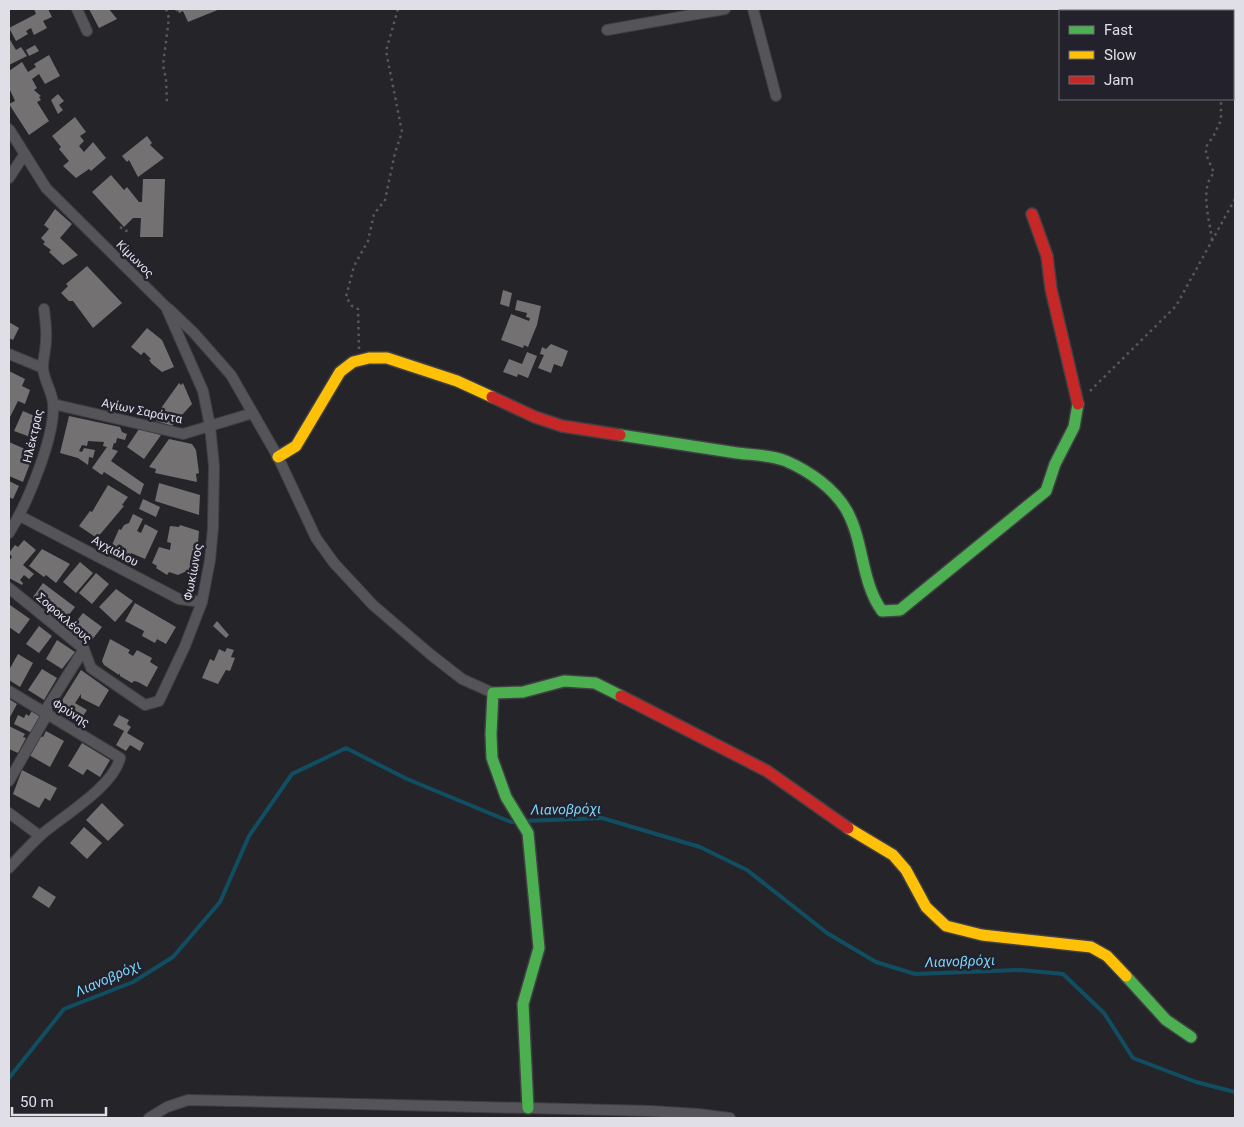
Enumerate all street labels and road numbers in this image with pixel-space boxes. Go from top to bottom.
street label: Κίμωνος [113,237,157,281]
street label: Αγίων Σαράντα [100,396,184,426]
street label: Ηλέκτρας [20,408,46,464]
street label: Αγχιάλου [89,533,141,569]
street label: Φωκίωνος [181,542,205,602]
street label: Σοφοκλέους [33,590,95,646]
street label: Φρύνης [50,696,92,730]

